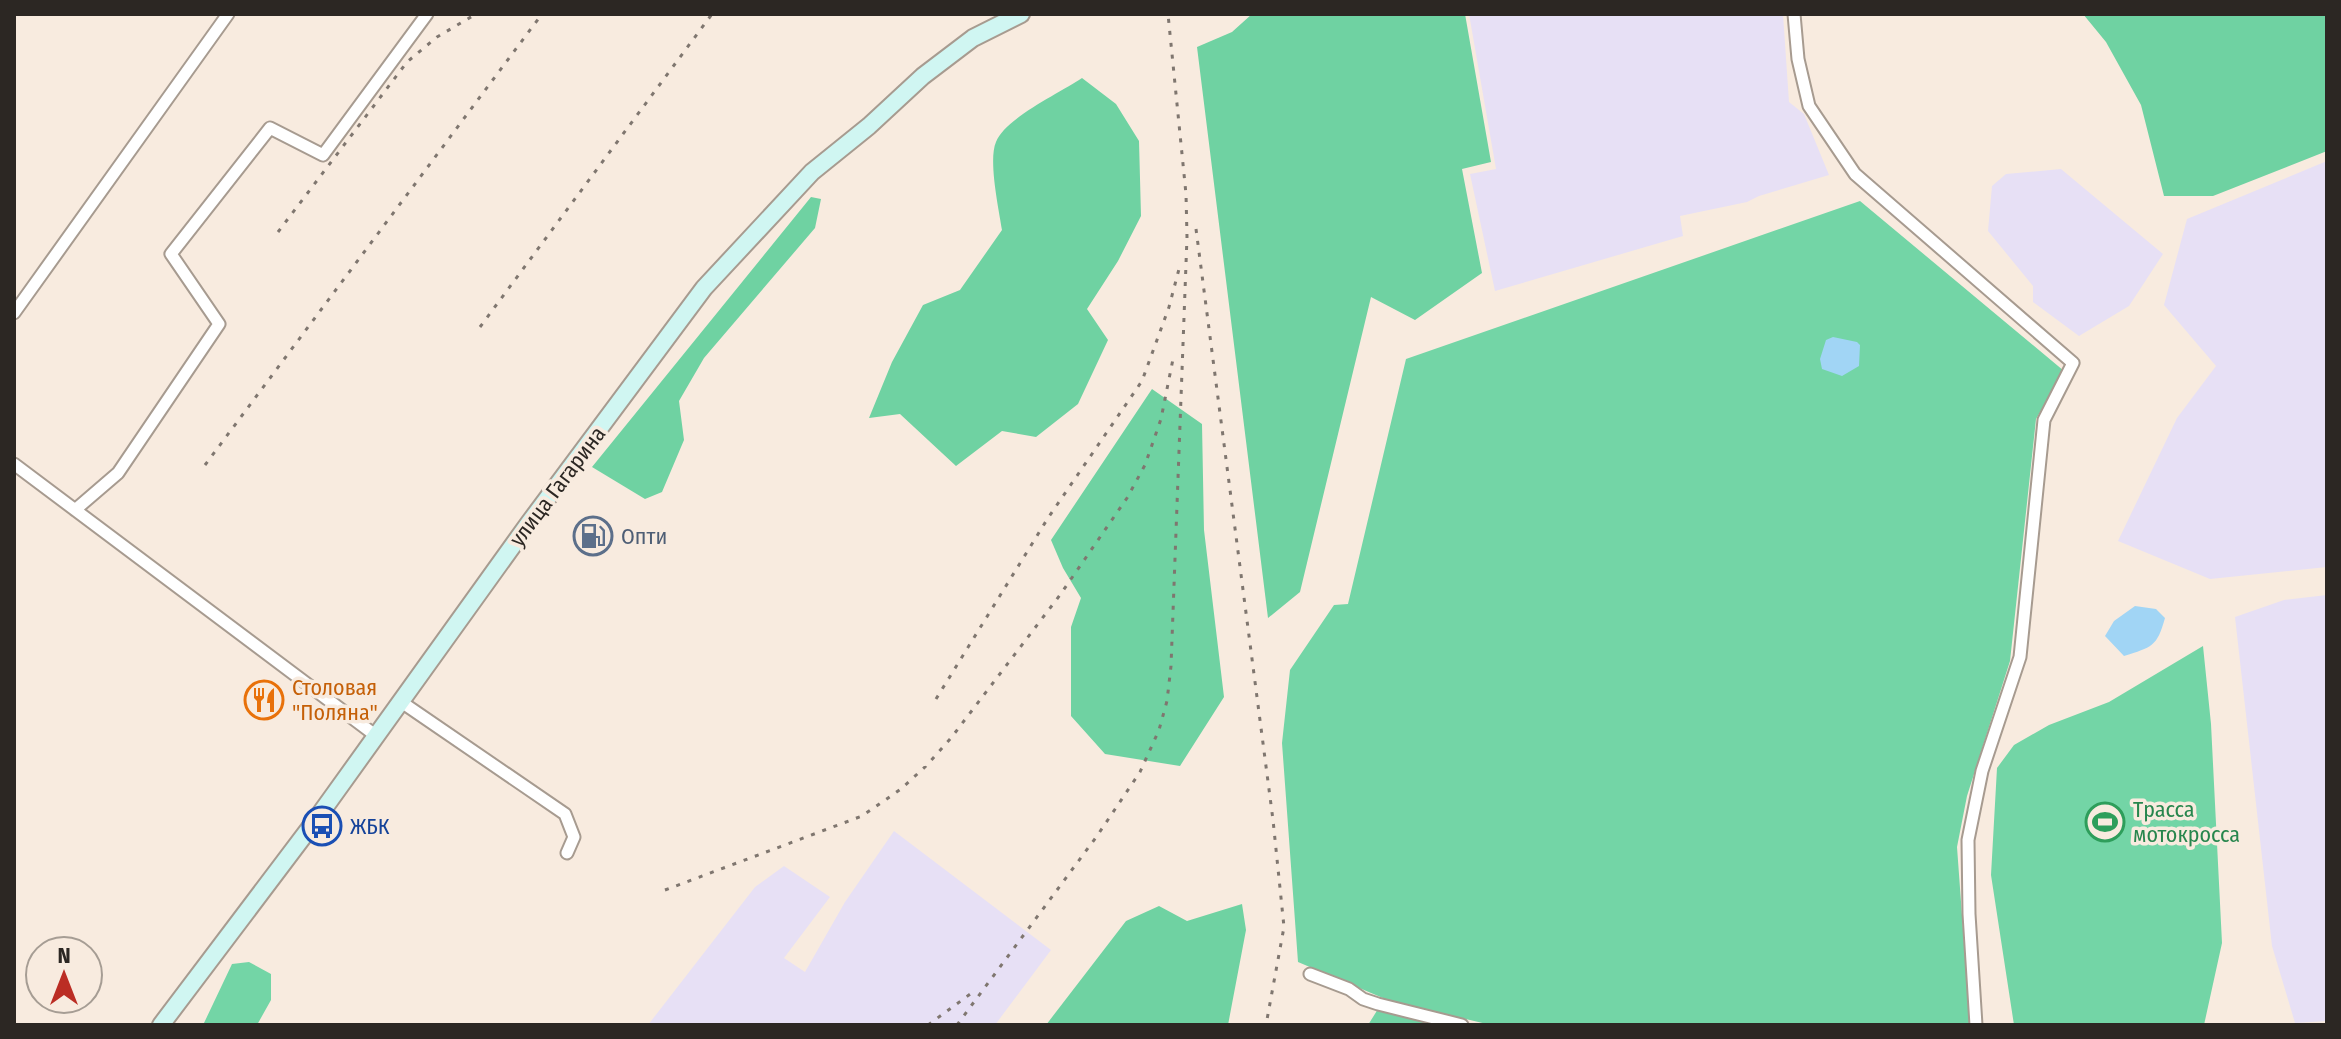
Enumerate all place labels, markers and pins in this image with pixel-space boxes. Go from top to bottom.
fuel station icon: Опти [572,515,614,557]
place label: Опти [621,523,667,550]
place label: Столовая "Поляна" [292,674,378,726]
restaurant icon: Столовая "Поляна" [243,679,285,721]
place label: Трасса мотокросса [2133,796,2240,848]
sports icon: Трасса мотокросса [2084,801,2126,843]
bus stop icon: ЖБК [301,805,343,847]
place label: ЖБК [350,813,390,840]

